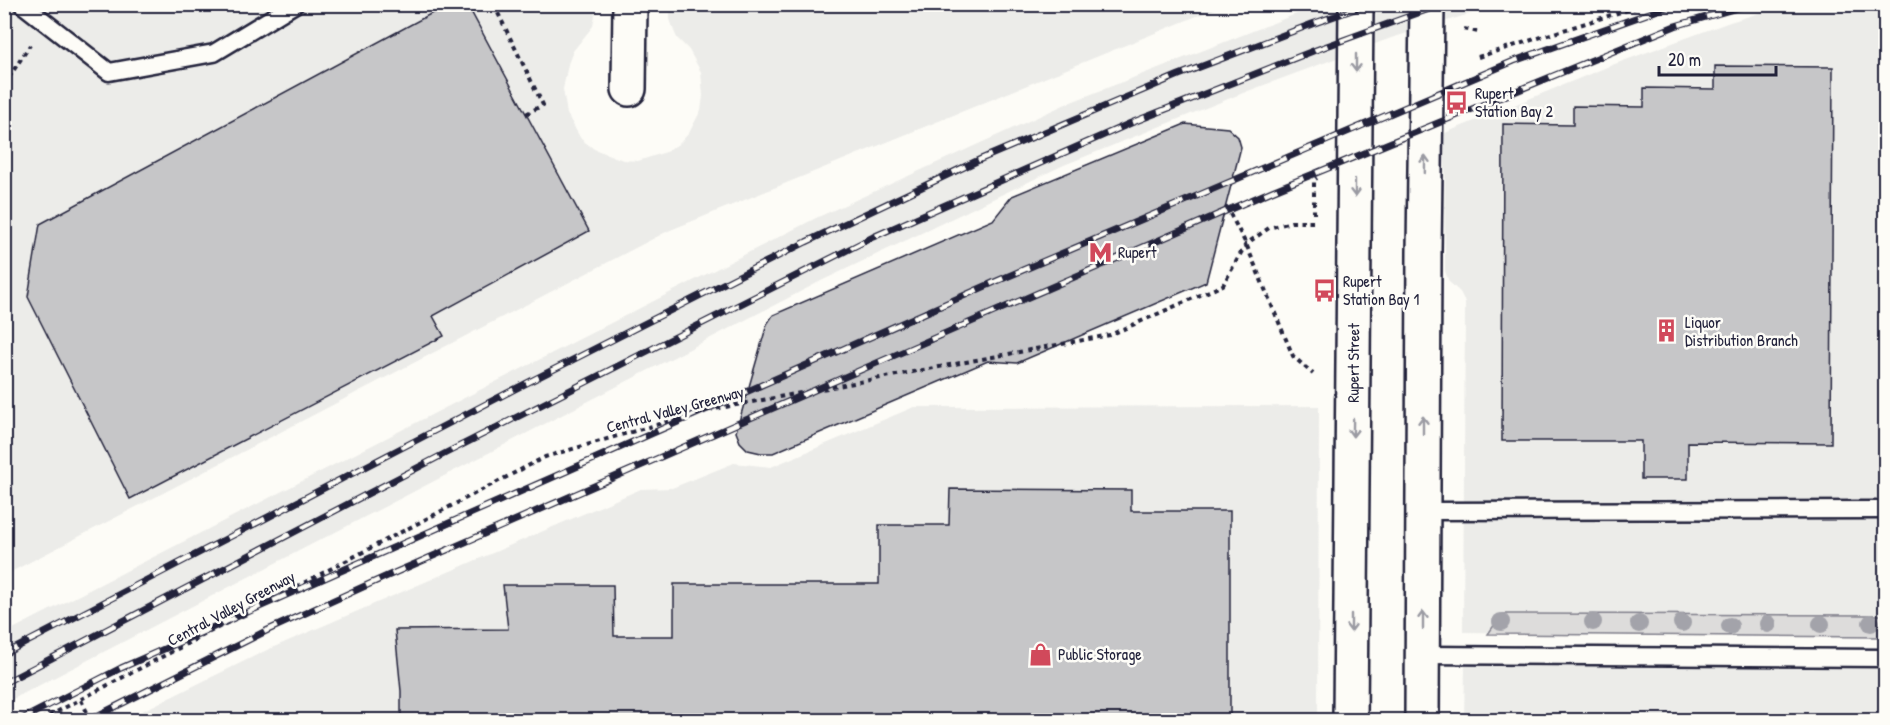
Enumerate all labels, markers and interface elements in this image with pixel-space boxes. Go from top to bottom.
scale bar [1659,39,1776,77]
text: 20 m [1668,47,1701,72]
one-way arrow [1350,52,1362,72]
place label: Rupert Station Bay 2 [1475,82,1553,122]
bus stop icon: Rupert Station Bay 2 [1444,89,1470,115]
one-way arrow [1419,154,1431,174]
one-way arrow [1349,177,1361,197]
metro station icon: Rupert [1087,239,1113,265]
place label: Rupert [1118,241,1157,263]
place label: Rupert Station Bay 1 [1343,270,1419,310]
bus stop icon: Rupert Station Bay 1 [1312,277,1338,303]
place label: Liquor Distribution Branch [1685,311,1798,351]
building icon: Liquor Distribution Branch [1654,318,1680,344]
street label: Rupert Street [1342,323,1364,403]
street label: Central Valley Greenway [604,380,746,438]
one-way arrow [1417,416,1429,436]
one-way arrow [1347,417,1358,437]
street label: Central Valley Greenway [163,565,299,651]
one-way arrow [1417,611,1428,631]
one-way arrow [1345,612,1357,632]
shop icon: Public Storage [1027,641,1053,667]
place label: Public Storage [1058,643,1142,665]

